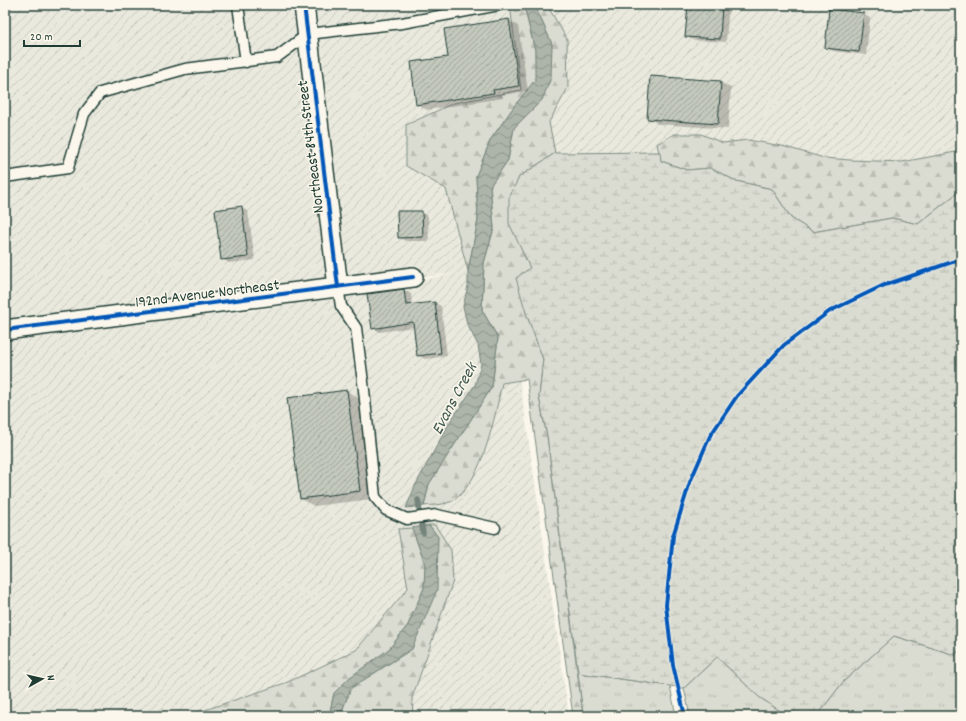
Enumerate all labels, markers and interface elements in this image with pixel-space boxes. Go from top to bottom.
scale bar [24,22,80,48]
text: 20 m [30,29,53,46]
street label: Northeast 84th Street [292,79,331,215]
street label: 192nd Avenue Northeast [134,274,281,315]
water label: Evans Creek [427,357,486,440]
north arrow [22,659,62,699]
text: N [42,674,58,682]

